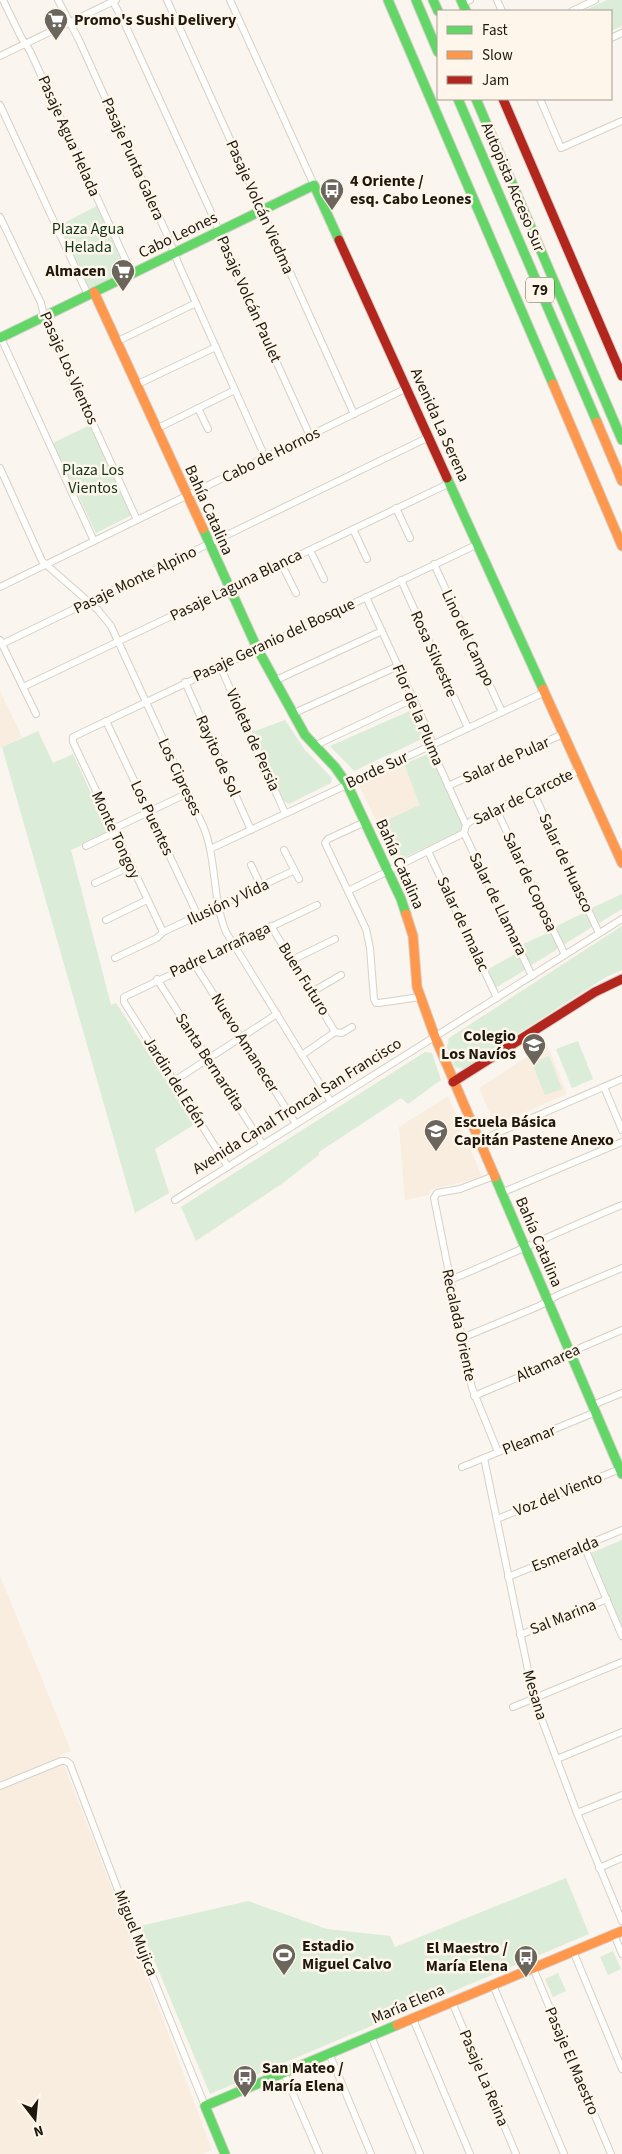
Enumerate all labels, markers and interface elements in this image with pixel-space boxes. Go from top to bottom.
supermarket icon: Promo's Sushi Delivery [43,7,69,41]
place label: Promo's Sushi Delivery [74,9,237,31]
legend [437,10,612,100]
text: Fast [482,20,508,41]
text: Slow [482,45,513,66]
text: Jam [482,70,509,91]
street label: Pasaje Agua Helada [32,72,106,200]
street label: Pasaje Punta Galera [96,94,170,224]
street label: Autopista Acceso Sur [476,119,550,255]
street label: Pasaje Volcán Viedma [221,137,299,277]
place label: 4 Oriente / esq. Cabo Leones [350,170,471,210]
bus stop icon: 4 Oriente / esq. Cabo Leones [319,177,345,211]
street label: Cabo Leones [135,206,222,264]
park label: Plaza Agua Helada [52,218,124,258]
street label: Pasaje Volcán Paulet [211,232,287,366]
supermarket icon: Almacen [110,258,136,292]
place label: Almacen [45,260,106,282]
road number: 79 [526,278,554,302]
street label: Pasaje Los Vientos [34,308,104,428]
street label: Avenida La Serena [405,365,475,485]
street label: Cabo de Hornos [218,422,324,488]
park label: Plaza Los Vientos [62,459,124,499]
street label: Bahía Catalina [179,462,239,558]
street label: Pasaje Monte Alpino [70,541,200,619]
street label: Pasaje Laguna Blanca [166,543,306,627]
street label: Lino del Campo [436,586,500,690]
street label: Pasaje Geranio del Bosque [189,593,359,687]
street label: Rosa Silvestre [405,607,463,701]
street label: Flor de la Pluma [387,661,449,769]
street label: Violeta de Persia [221,685,285,795]
street label: Rayito de Sol [190,712,246,800]
street label: Salar de Pular [459,731,553,789]
street label: Los Cipreses [153,735,208,819]
street label: Borde Sur [342,746,412,794]
street label: Salar de Carcote [469,763,577,831]
street label: Los Puentes [125,777,179,859]
street label: Monte Tongoy [86,788,146,883]
street label: Salar de Huasco [533,810,599,916]
street label: Bahía Catalina [370,816,430,912]
street label: Salar de Coposa [497,829,563,935]
street label: Salar de Llamara [464,849,532,959]
street label: Ilusión y Vida [183,873,273,931]
street label: Salar de Imalac [431,873,495,975]
street label: Padre Larrañaga [166,917,274,983]
street label: Buen Futuro [273,938,335,1020]
street label: Nuevo Amanecer [206,989,285,1097]
street label: Santa Bernardita [170,1009,250,1115]
place label: Colegio Los Navíos [441,1025,516,1065]
street label: Jardin del Edén [138,1032,212,1132]
street label: Avenida Canal Troncal San Francisco [188,1032,406,1180]
school or university icon: Colegio Los Navíos [521,1032,547,1066]
place label: Escuela Básica Capitán Pastene Anexo [454,1111,614,1151]
school or university icon: Escuela Básica Capitán Pastene Anexo [423,1118,449,1152]
street label: Bahía Catalina [510,1193,568,1291]
street label: Recalada Oriente [436,1267,482,1383]
street label: Altamarea [512,1339,584,1387]
street label: Pleamar [499,1419,559,1461]
street label: Voz del Viento [511,1466,605,1522]
street label: Esmeralda [528,1531,602,1577]
street label: Sal Marina [526,1594,600,1640]
street label: Mesana [517,1667,553,1723]
street label: Miguel Mujica [109,1887,163,1979]
place label: Estadio Miguel Calvo [302,1935,392,1975]
place label: El Maestro / María Elena [426,1937,508,1977]
sports icon: Estadio Miguel Calvo [271,1942,297,1976]
bus stop icon: El Maestro / María Elena [513,1944,539,1978]
street label: María Elena [368,1979,448,2029]
street label: Pasaje El Maestro [539,2004,605,2118]
street label: Pasaje La Reina [454,2026,514,2130]
place label: San Mateo / María Elena [262,2057,344,2097]
bus stop icon: San Mateo / María Elena [232,2064,258,2098]
north arrow [10,2094,60,2144]
text: N [31,2120,46,2141]

